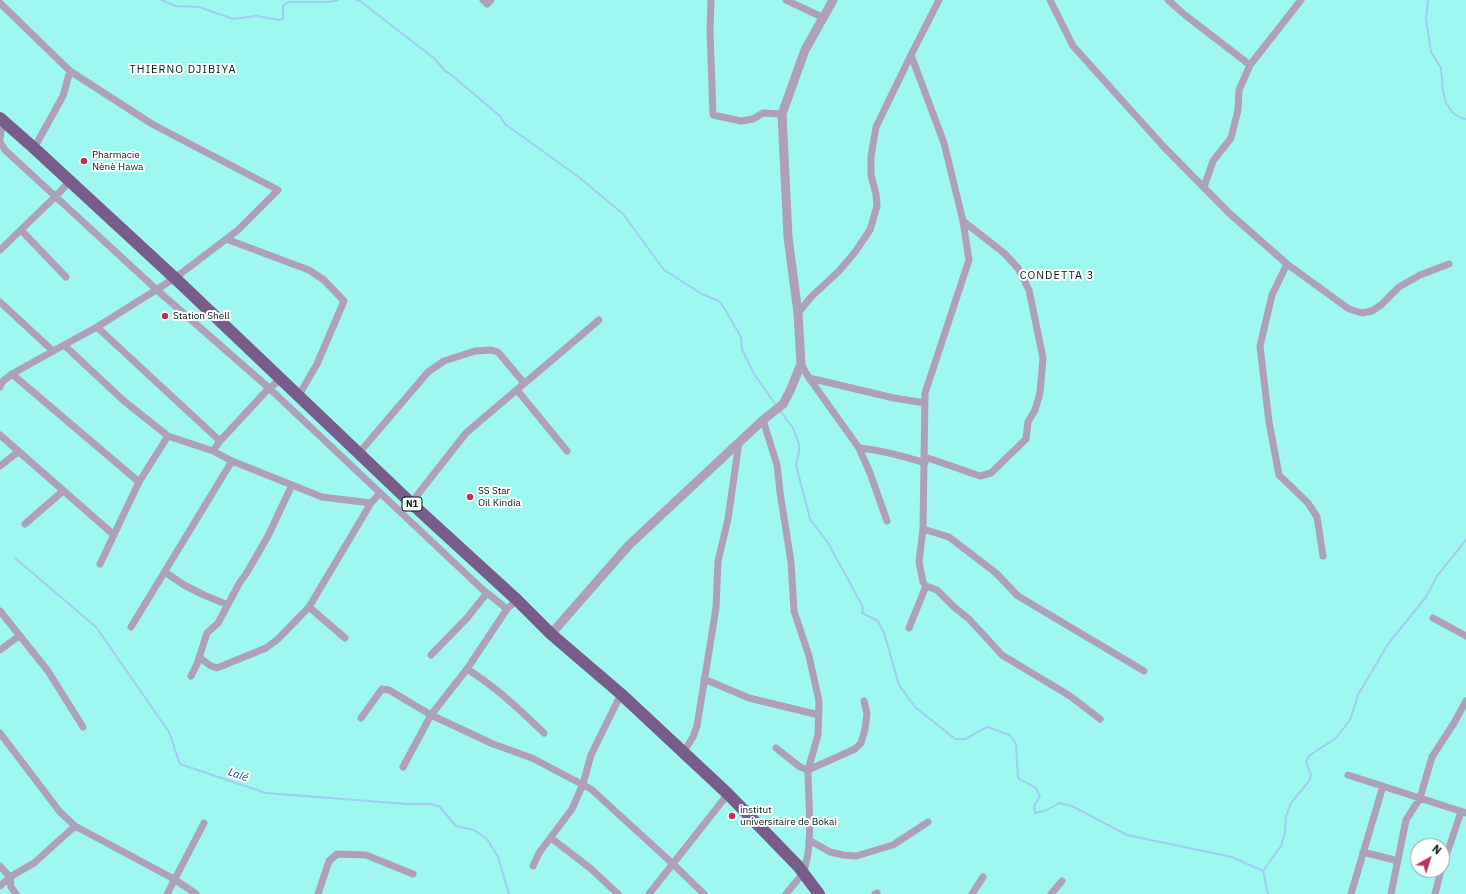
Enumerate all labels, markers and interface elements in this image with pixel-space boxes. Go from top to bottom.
district label: THIERNO DJIBIYA [130,63,236,77]
place label: Pharmacie Nènè Hawa [92,149,143,172]
marker: Pharmacie Nènè Hawa [79,156,89,166]
district label: СONDETTA 3 [1020,269,1094,283]
place label: Station Shell [173,310,230,322]
marker: Station Shell [160,311,170,321]
place label: SS Star Oil Kindia [478,485,521,508]
marker: SS Star Oil Kindia [465,492,475,502]
road number: N1 [402,497,422,511]
water label: Lalé [226,765,250,785]
place label: institut universitaire de Bokai [740,804,837,828]
marker: institut universitaire de Bokai [727,811,737,821]
north arrow [1410,838,1450,878]
text: N [1429,842,1444,857]

